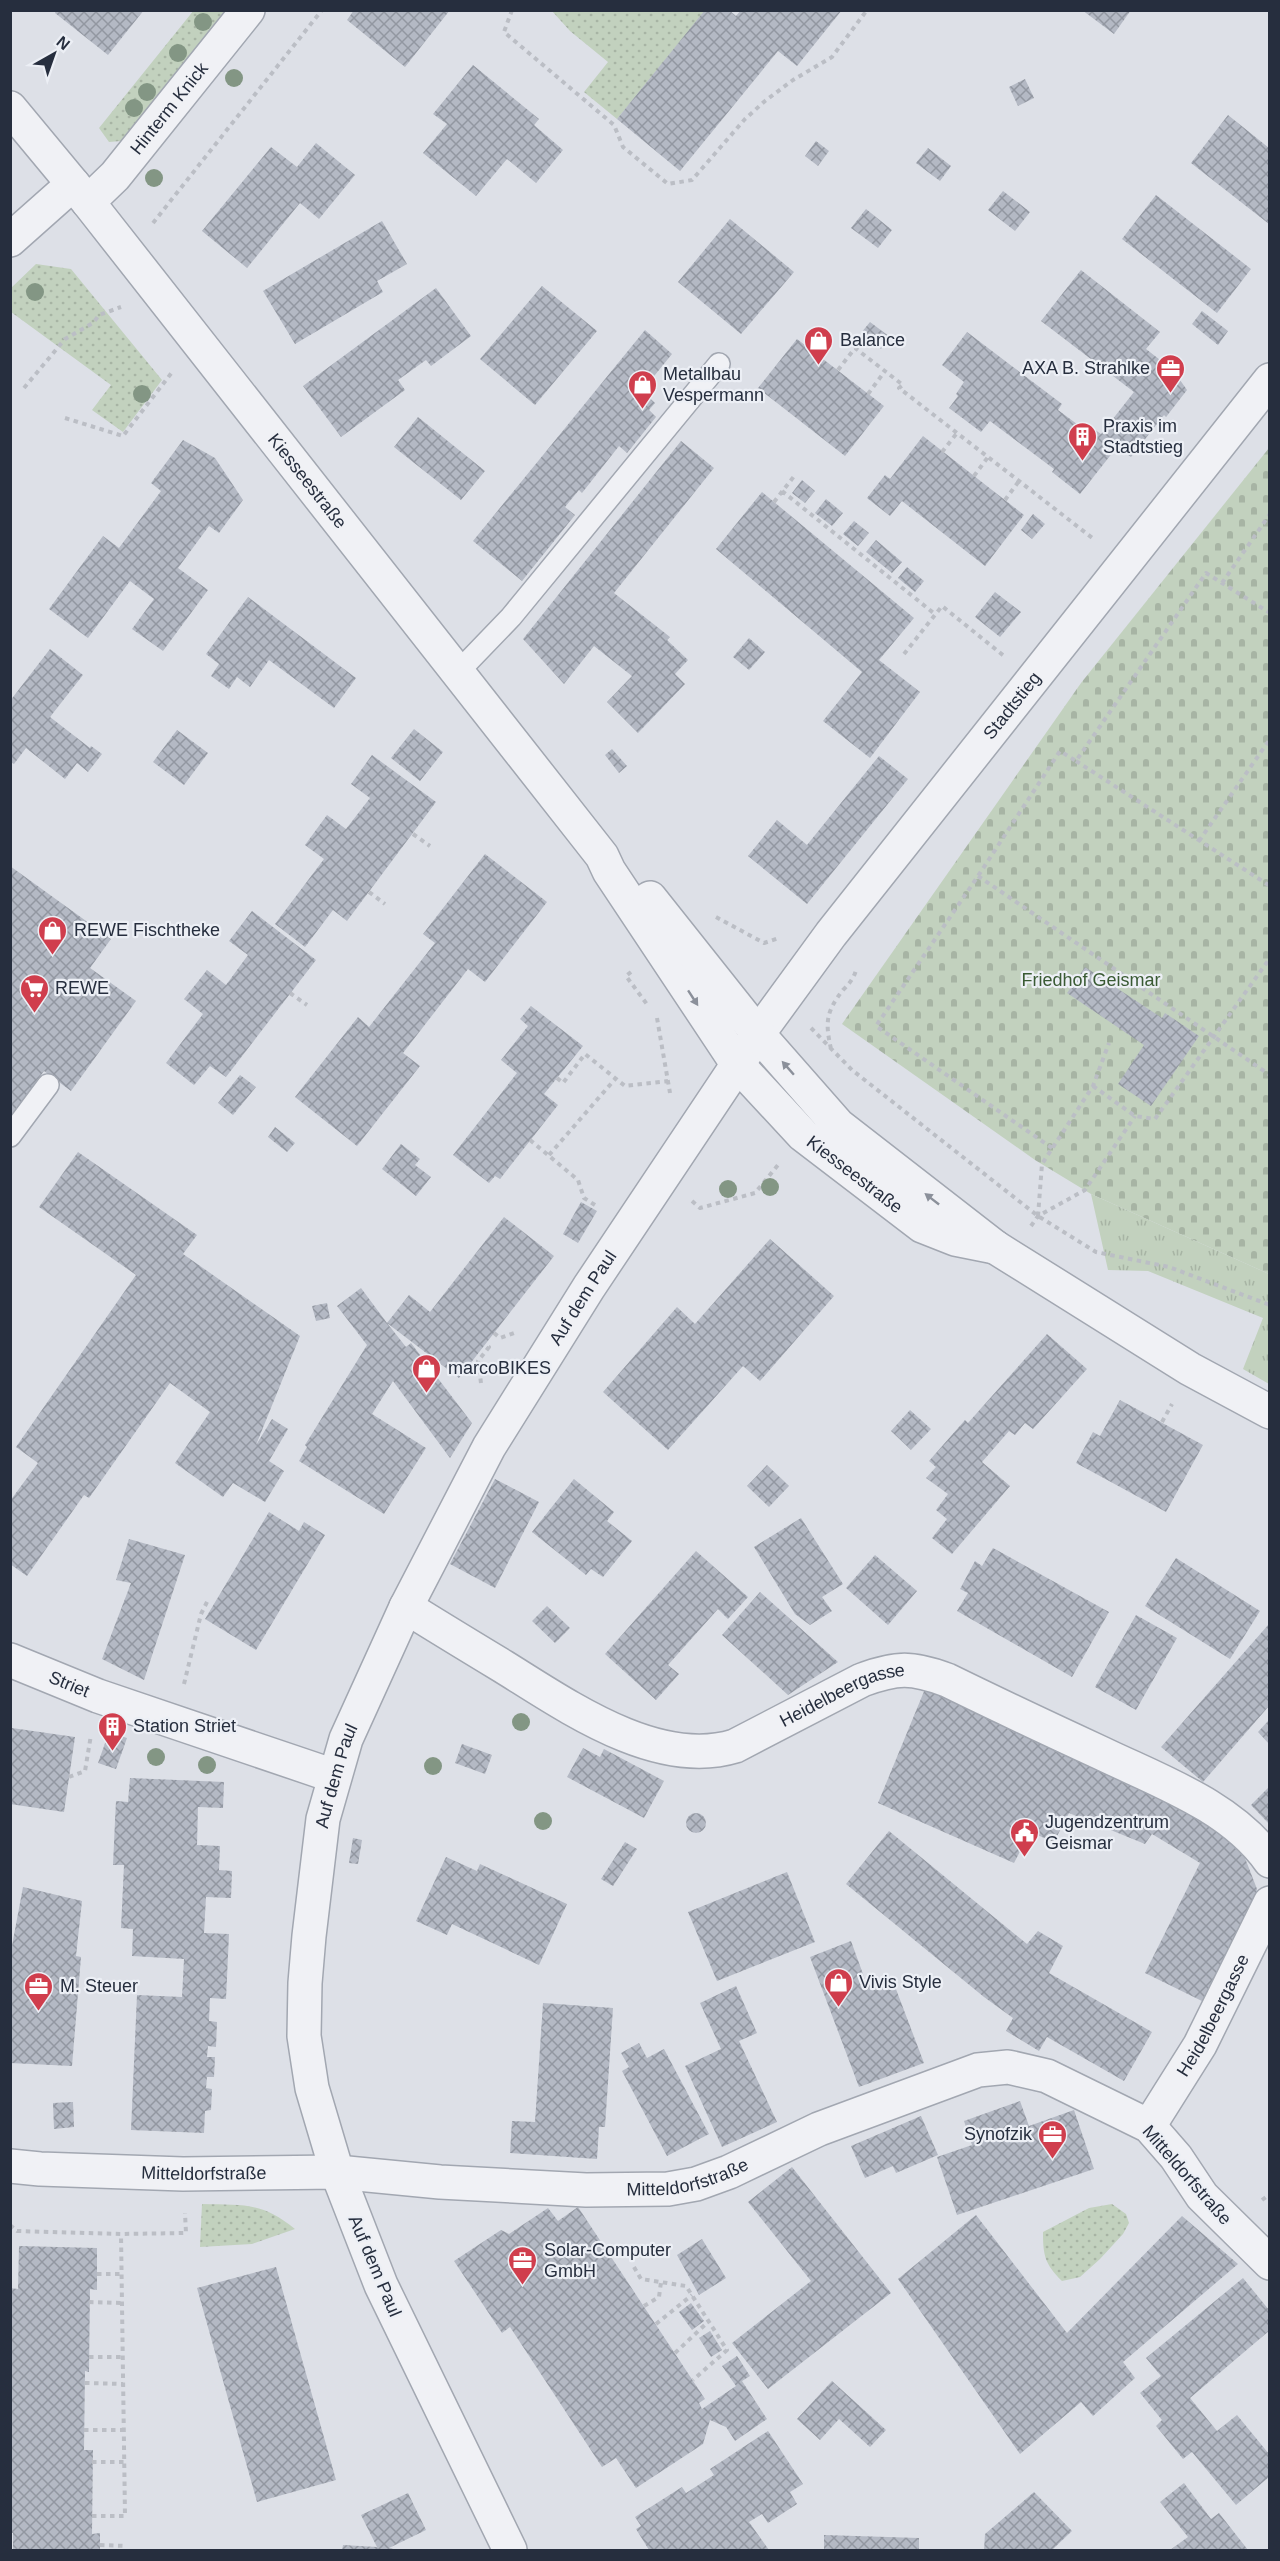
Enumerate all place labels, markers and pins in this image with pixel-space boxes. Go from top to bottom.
shop icon: Balance [803,324,835,366]
place label: Balance [840,330,905,350]
office icon: AXA B. Strahlke [1155,352,1187,394]
place label: AXA B. Strahlke [1022,358,1150,378]
place label: Metallbau Vespermann [663,364,764,405]
shop icon: Metallbau Vespermann [626,368,658,410]
place label: Praxis im Stadtstieg [1103,416,1183,457]
building icon: Praxis im Stadtstieg [1066,420,1098,462]
shop icon: REWE Fischtheke [37,914,69,956]
place label: REWE Fischtheke [74,920,220,940]
supermarket icon: REWE [18,972,50,1014]
place label: REWE [55,978,109,998]
shop icon: marcoBIKES [411,1352,443,1394]
place label: marcoBIKES [448,1358,551,1378]
building icon: Station Striet [96,1710,128,1752]
place label: Station Striet [133,1716,236,1736]
place label: Jugendzentrum Geismar [1045,1812,1169,1853]
public building icon: Jugendzentrum Geismar [1008,1816,1040,1858]
shop icon: Vivis Style [822,1966,854,2008]
office icon: M. Steuer [23,1970,55,2012]
place label: Vivis Style [859,1972,942,1992]
place label: M. Steuer [60,1976,138,1996]
office icon: Synofzik [1037,2118,1069,2160]
place label: Synofzik [964,2124,1033,2144]
place label: Solar-Computer GmbH [544,2240,671,2281]
office icon: Solar-Computer GmbH [507,2244,539,2286]

